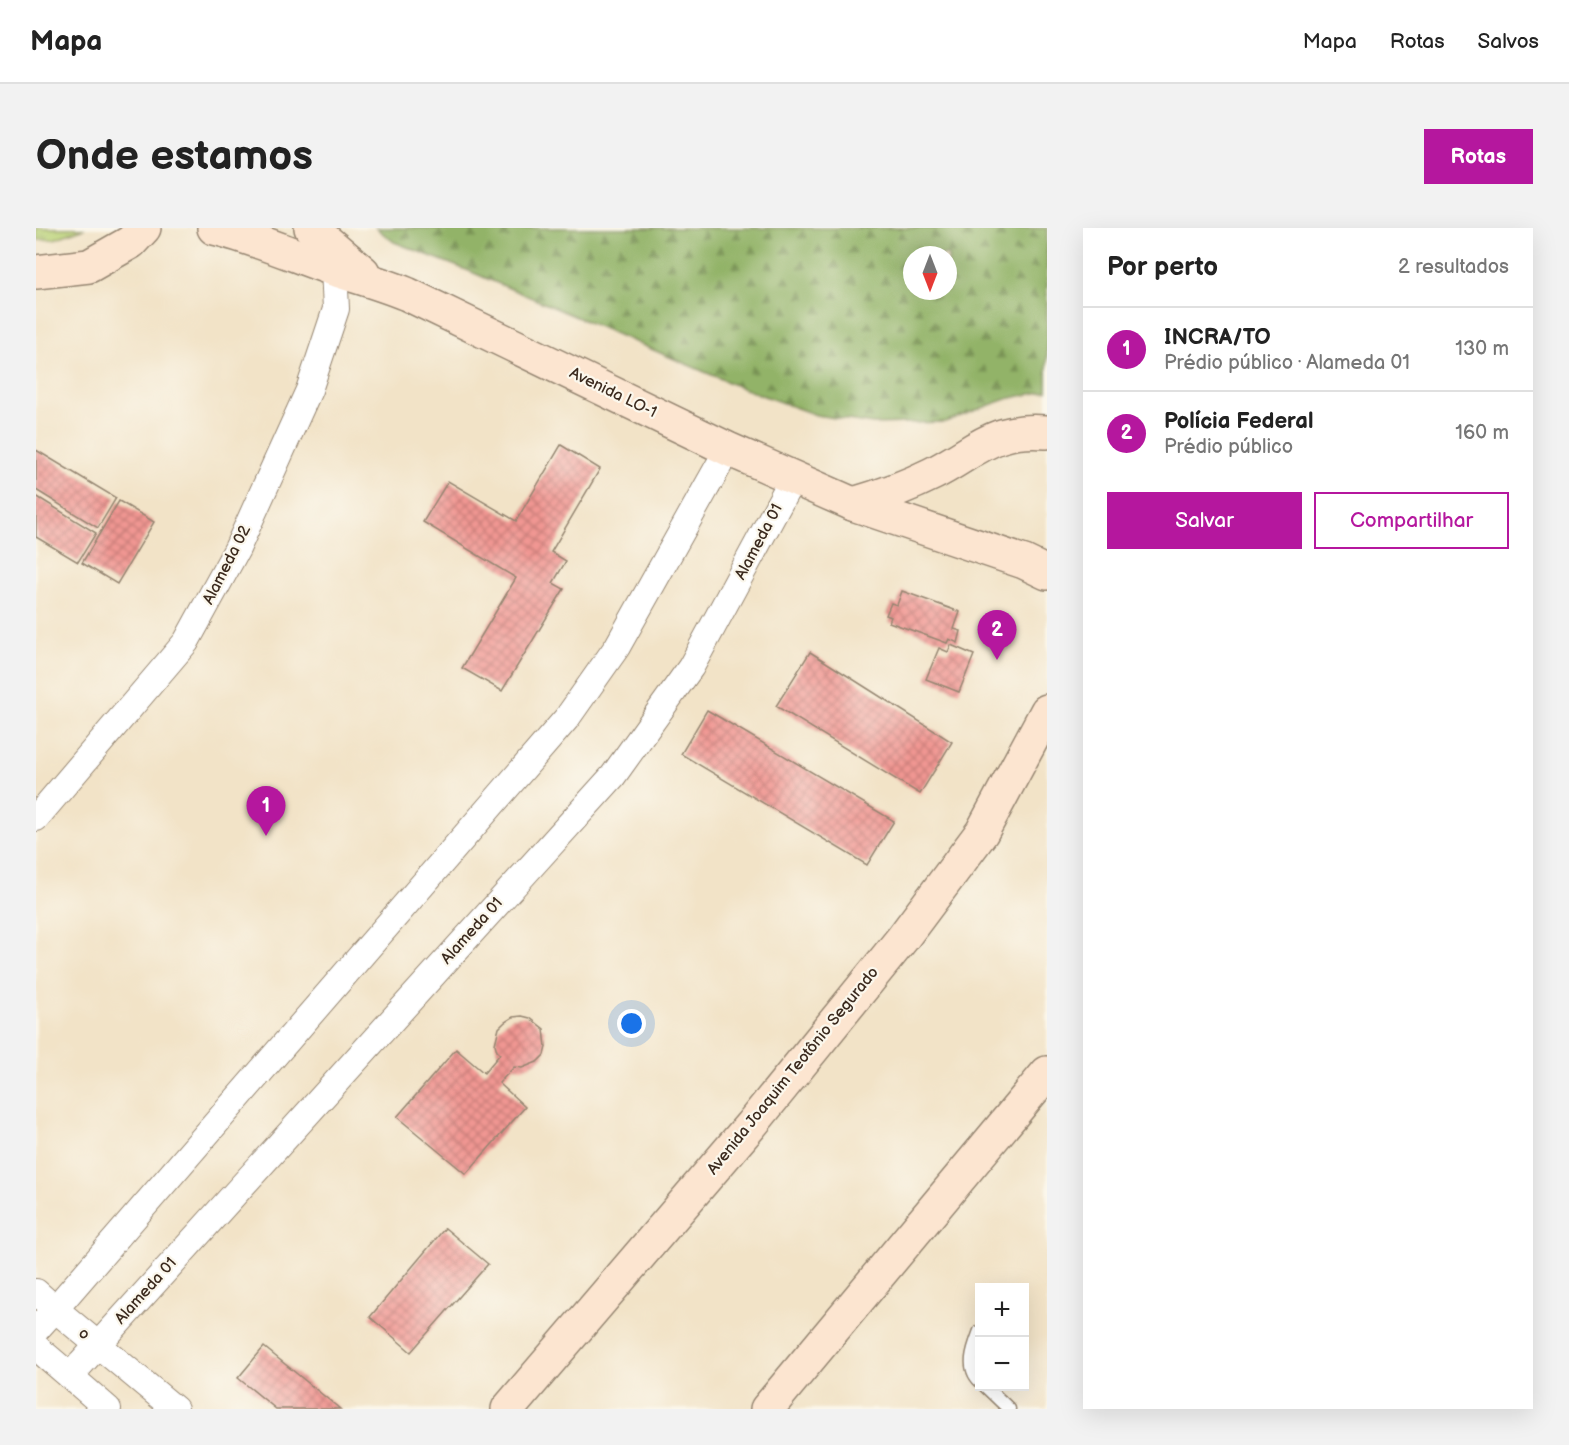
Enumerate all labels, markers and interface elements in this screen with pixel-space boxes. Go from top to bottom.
text: Mapa [30,25,102,58]
text: Mapa [1303,29,1357,54]
text: Rotas [1390,29,1445,54]
text: Salvos [1478,29,1539,54]
button: Rotas [1424,129,1533,184]
text: Onde estamos [36,131,313,182]
north arrow [903,246,957,300]
text: Por perto [1107,252,1218,283]
text: 2 resultados [1398,255,1509,279]
text: INCRA/TO [1164,324,1271,351]
text: 1 [1122,337,1131,361]
text: 130 m [1455,337,1509,361]
text: Prédio público · Alameda 01 [1164,351,1410,375]
street label: Avenida LO-1 [566,364,660,422]
text: Polícia Federal [1164,408,1314,435]
text: 2 [1121,421,1132,445]
text: 160 m [1455,421,1509,445]
text: Prédio público [1164,435,1293,459]
button: Salvar [1107,492,1302,549]
button: Compartilhar [1314,492,1509,549]
street label: Alameda 01 [731,501,787,583]
street label: Alameda 02 [199,522,255,608]
pin: 2 [978,610,1016,660]
pin: 1 [246,786,286,836]
street label: Alameda 01 [437,894,507,968]
street label: Avenida Joaquim Teotônio Segurado [703,963,883,1179]
your location [617,1009,646,1038]
street label: Alameda 01 [111,1254,181,1328]
map controls [975,1283,1029,1391]
button: + [975,1283,1029,1337]
street label: o [74,1324,94,1344]
button: − [975,1337,1029,1391]

